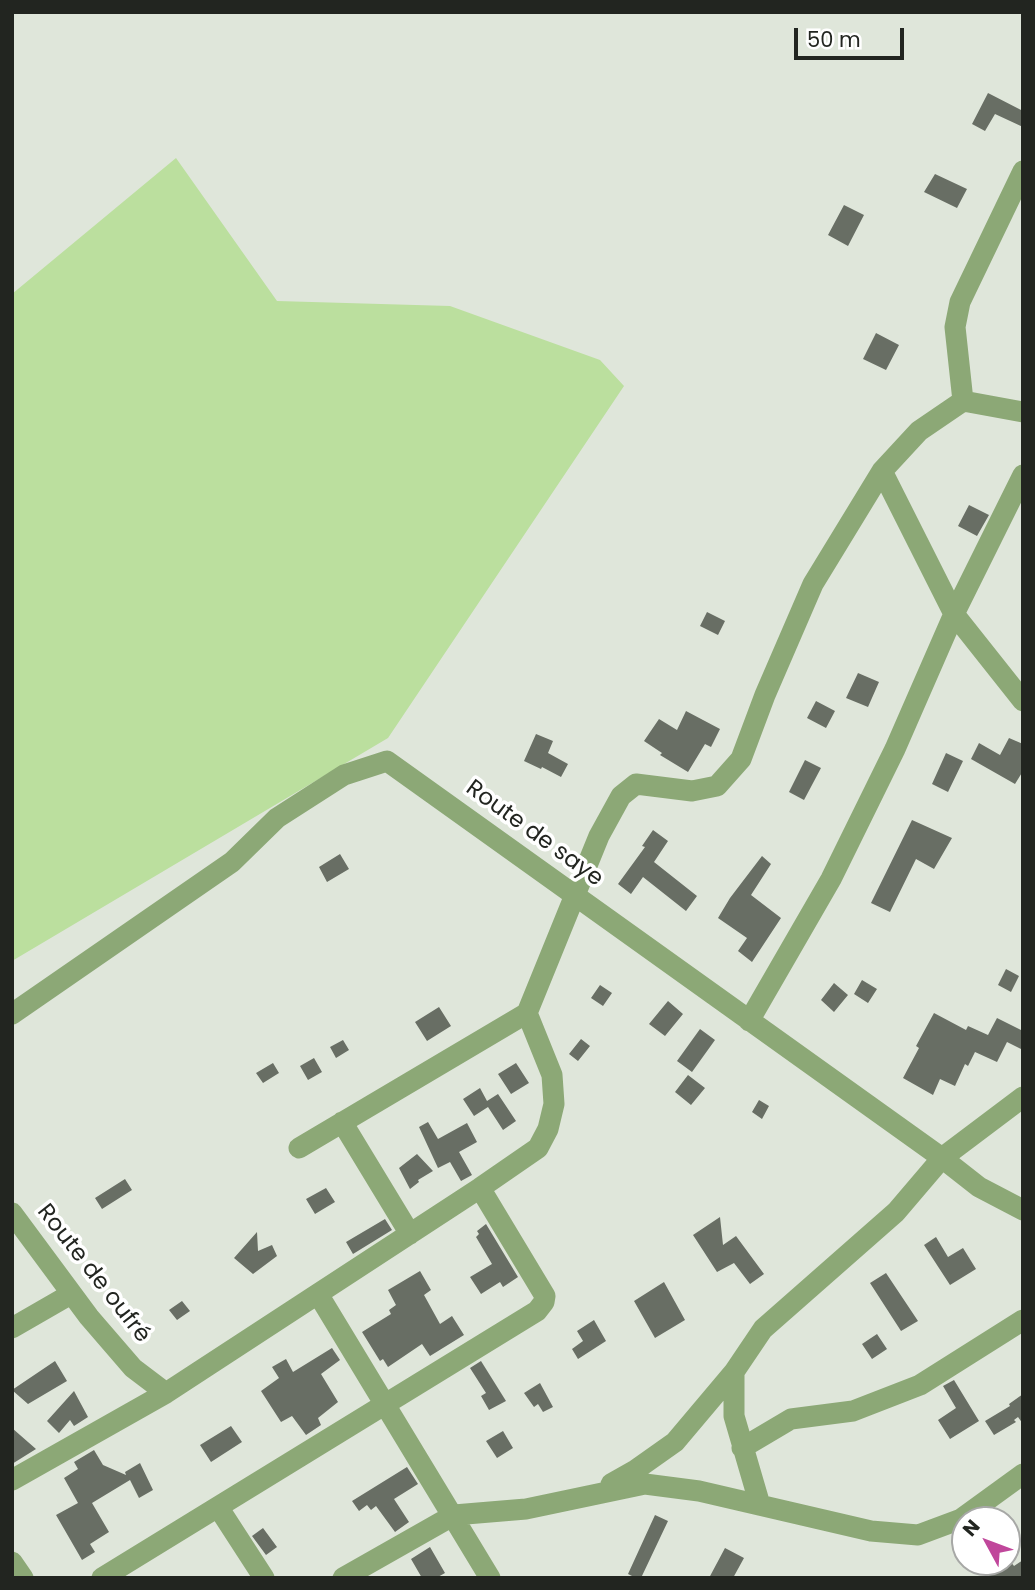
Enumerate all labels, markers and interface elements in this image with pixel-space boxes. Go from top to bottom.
scale bar [797,14,907,58]
text: 50 m [807,25,861,54]
street label: Route de saye [460,775,608,893]
street label: Route de oufré [30,1199,156,1349]
north arrow [951,1506,1021,1576]
text: N [956,1514,986,1542]

